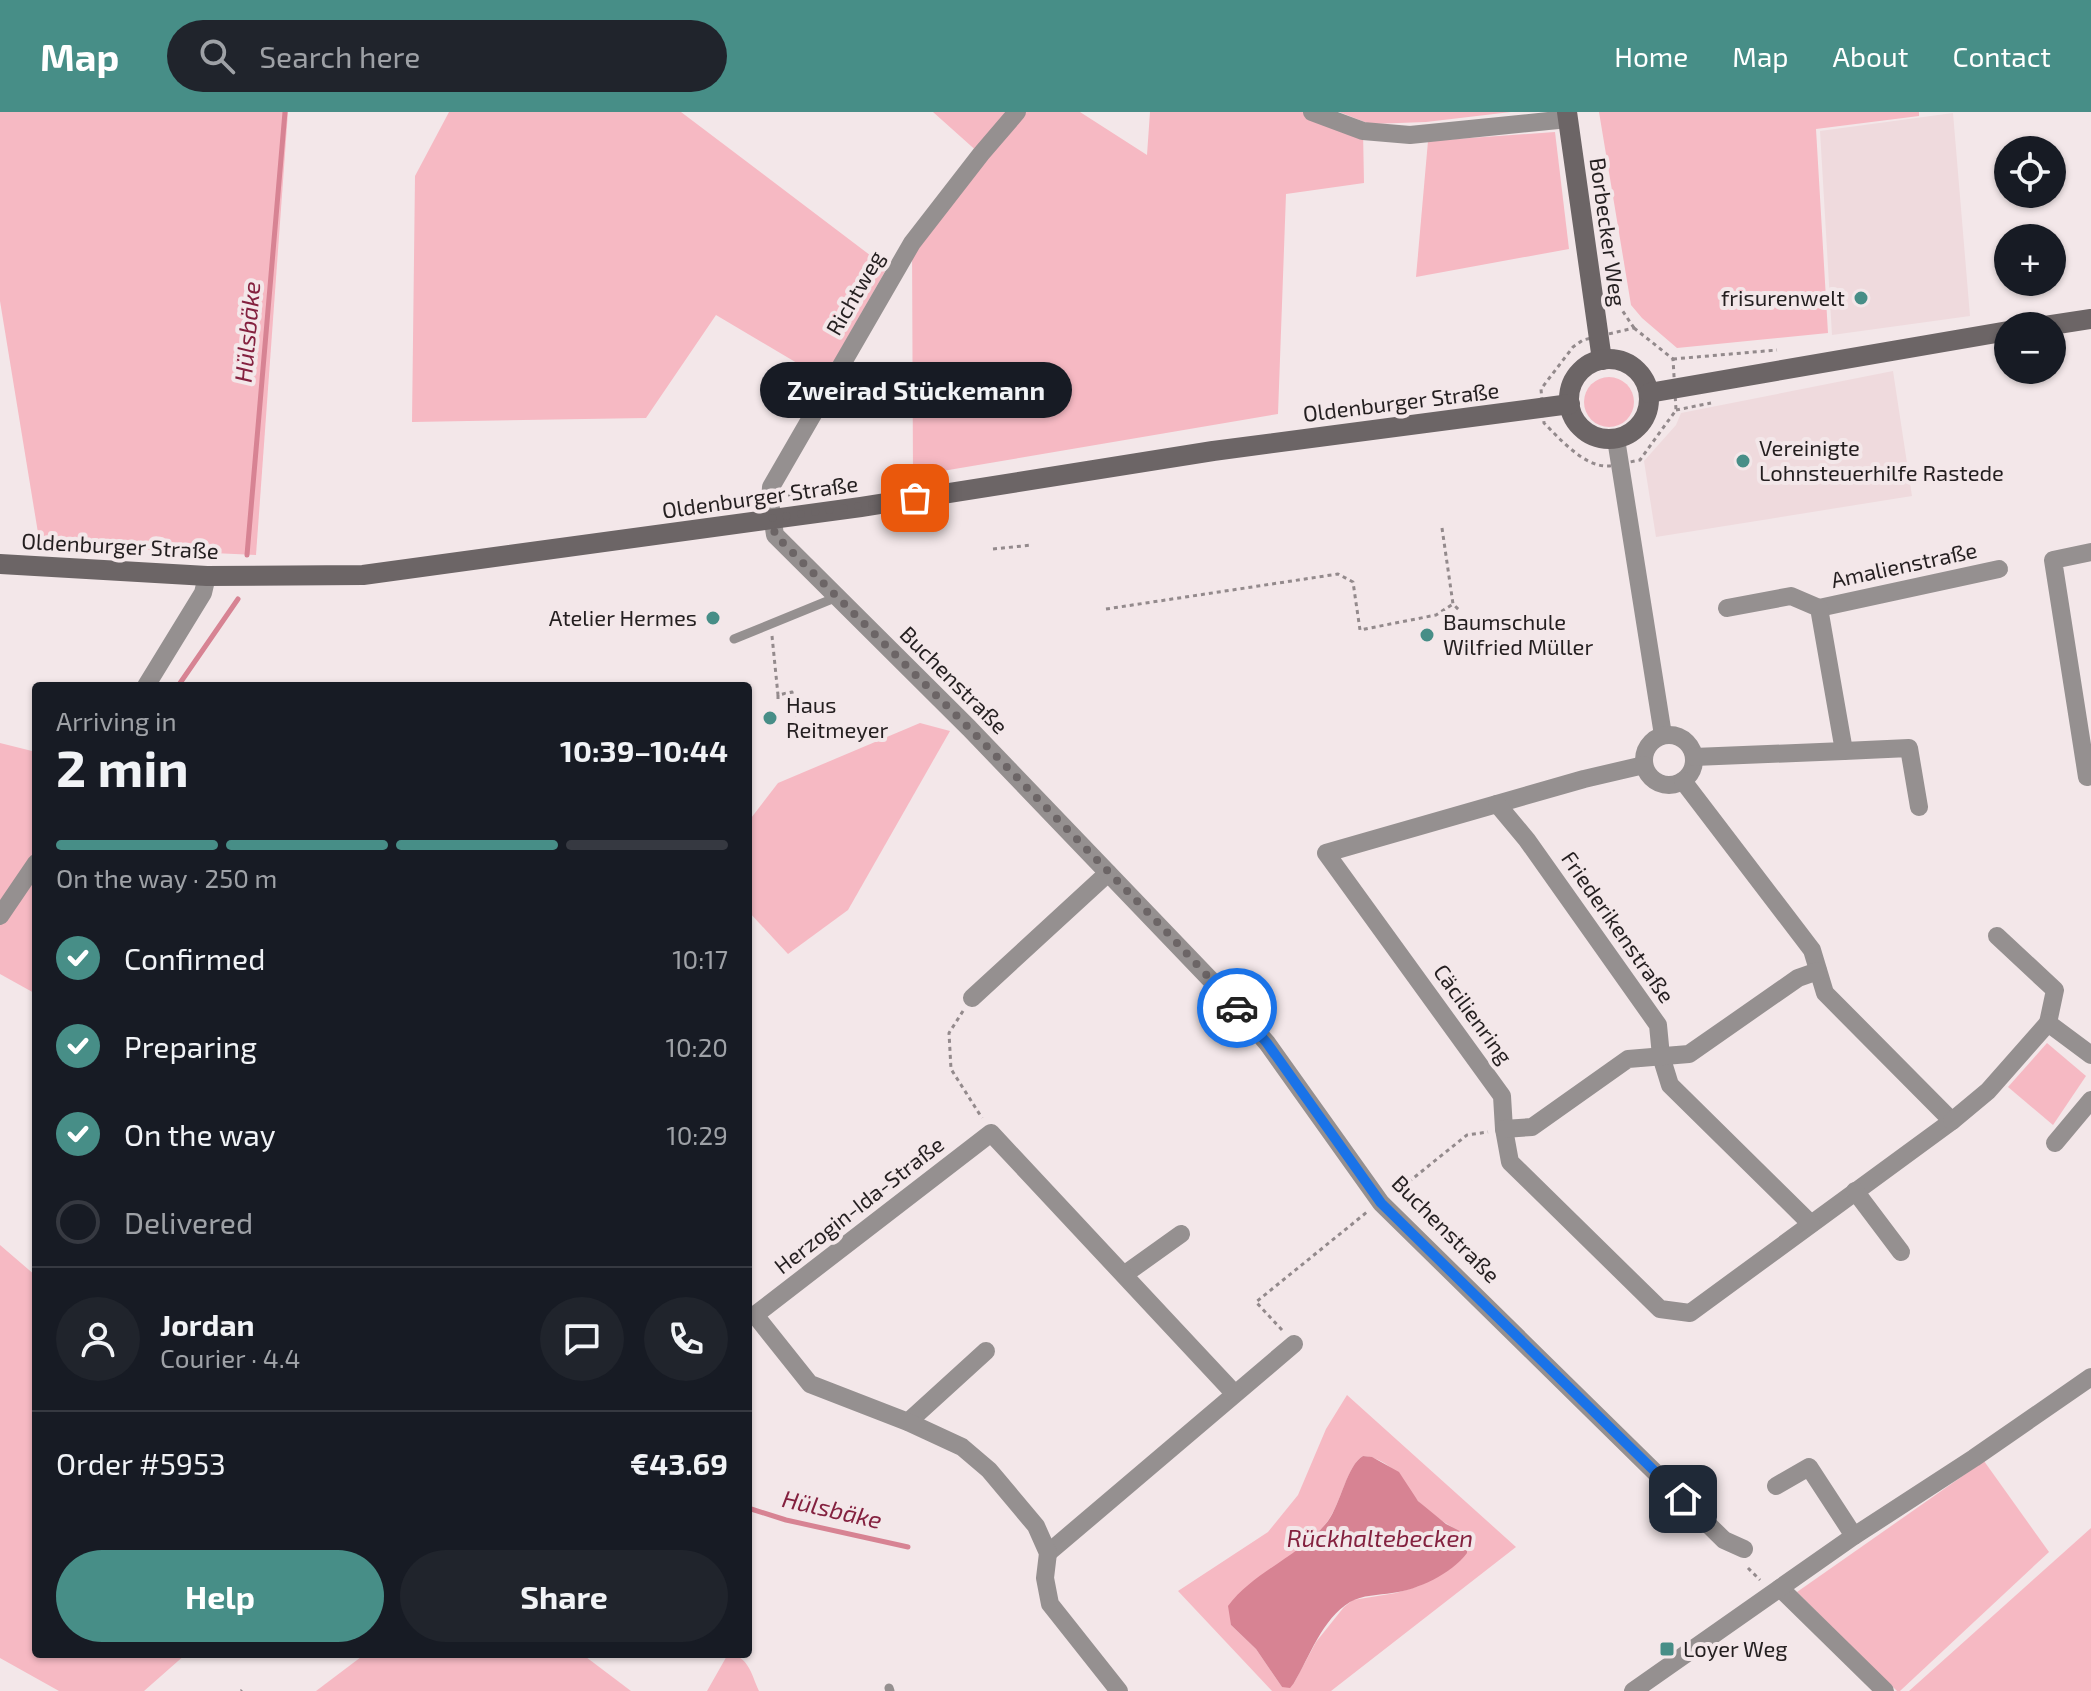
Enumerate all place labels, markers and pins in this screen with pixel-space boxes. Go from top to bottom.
place label: frisurenwelt [1721,284,1845,310]
marker: frisurenwelt [1852,289,1870,307]
callout: Zweirad Stückemann [759,362,1071,418]
place label: Vereinigte Lohnsteuerhilfe Rastede [1759,434,2004,485]
marker: Vereinigte Lohnsteuerhilfe Rastede [1734,452,1752,470]
pin [881,464,949,532]
place label: Atelier Hermes [549,604,697,630]
place label: Baumschule Wilfried Müller [1443,608,1593,659]
marker: Atelier Hermes [704,609,722,627]
marker: Baumschule Wilfried Müller [1418,626,1436,644]
place label: Haus Reitmeyer [786,691,888,742]
marker: Haus Reitmeyer [761,709,779,727]
pin [1649,1465,1717,1533]
place label: Loyer Weg [1683,1635,1787,1661]
marker: Loyer Weg [1658,1640,1676,1658]

